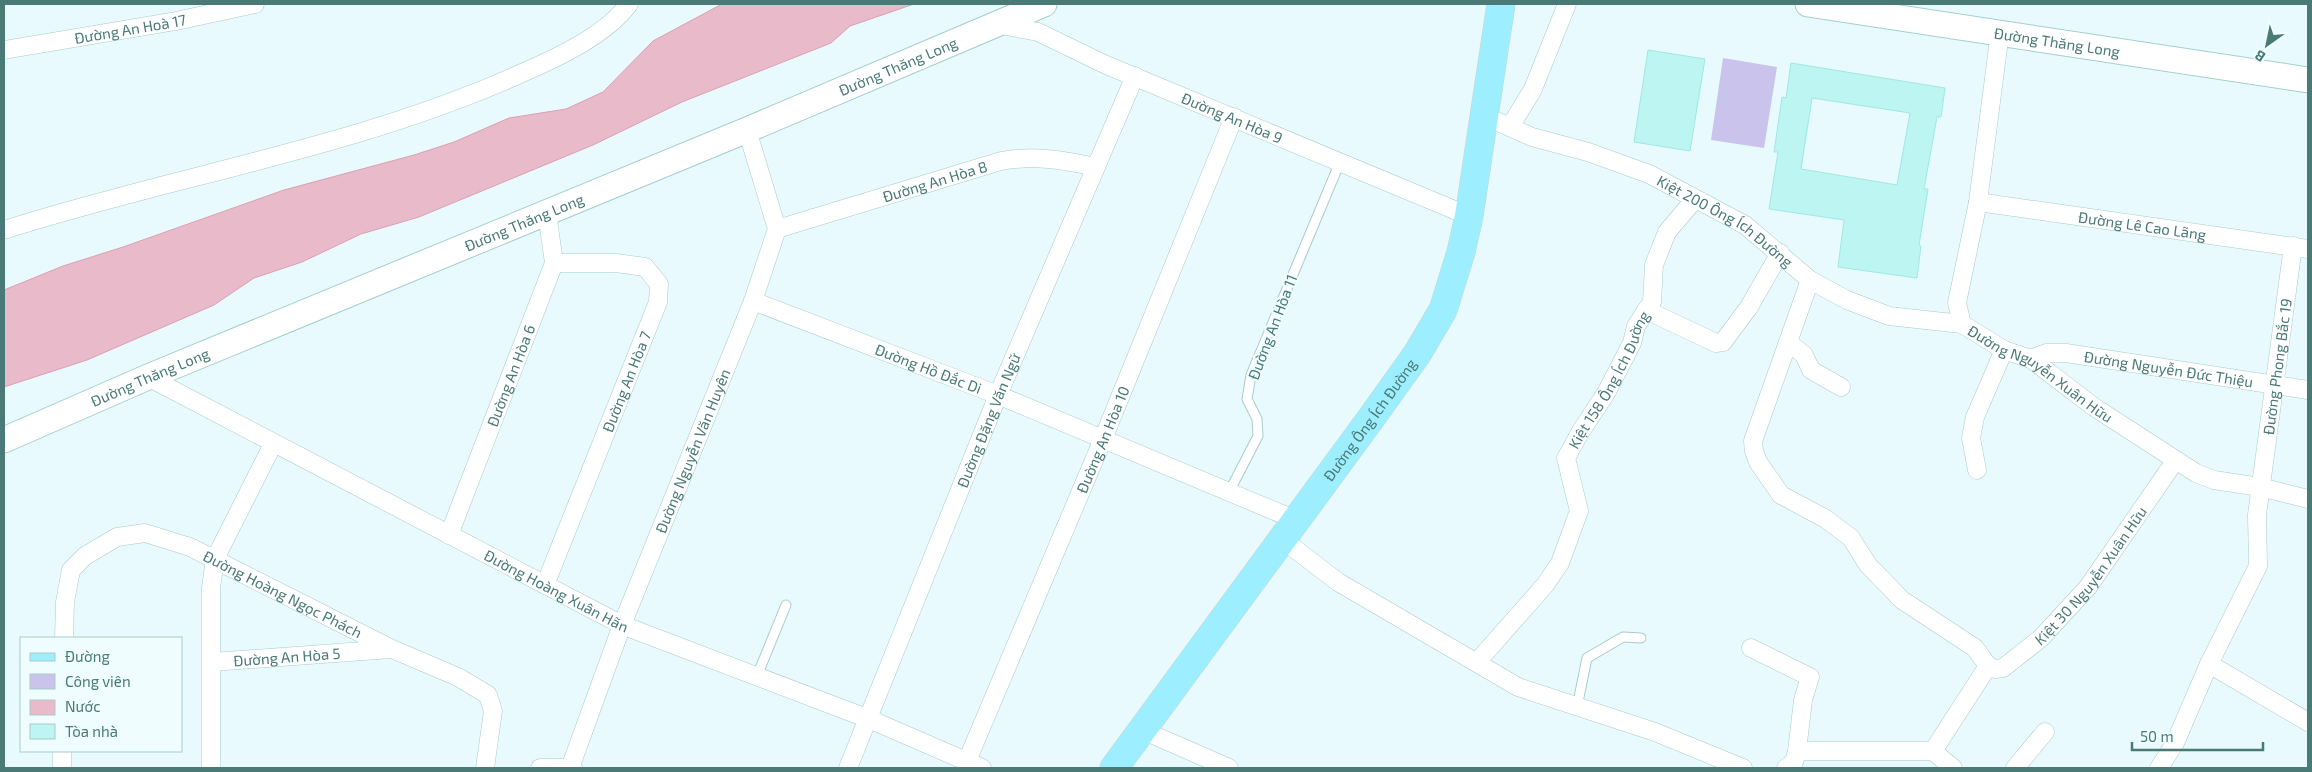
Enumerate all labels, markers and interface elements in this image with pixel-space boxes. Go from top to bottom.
street label: Đường An Hoà 17 [73,10,188,47]
north arrow [2242,20,2292,70]
street label: Đường Thăng Long [1993,23,2122,60]
street label: Đường Thăng Long [836,33,961,99]
text: B [2251,47,2268,66]
street label: Đường An Hòa 9 [1179,88,1286,146]
street label: Đường An Hòa 8 [880,157,989,205]
street label: Kiệt 200 Ông Ích Đường [1654,171,1797,271]
street label: Đường Thăng Long [462,189,587,254]
street label: Đường Lê Cao Lãng [2077,207,2208,244]
street label: Đường An Hòa 11 [1244,272,1300,382]
street label: Đường Phong Bắc 19 [2259,297,2295,436]
street label: Kiệt 158 Ông Ích Đường [1564,306,1653,452]
street label: Đường Nguyễn Xuân Hữu [1965,321,2116,426]
street label: Đường An Hòa 6 [483,322,538,429]
street label: Đường An Hòa 7 [598,328,655,435]
street label: Đường Hồ Đắc Di [873,340,984,397]
street label: Đường Thăng Long [88,343,213,410]
street label: Đường Nguyễn Đức Thiệu [2083,347,2254,391]
street label: Đường Đặng Văn Ngữ [953,349,1024,490]
street label: Đường Ông Ích Đường [1319,354,1420,484]
street label: Đường Nguyễn Văn Huyên [651,366,734,536]
street label: Đường An Hòa 10 [1072,383,1133,496]
street label: Kiệt 30 Nguyễn Xuân Hữu [2031,503,2150,649]
street label: Đường Hoàng Ngọc Phách [200,546,365,641]
street label: Đường Hoàng Xuân Hãn [481,546,631,636]
legend [20,637,182,752]
street label: Đường An Hòa 5 [233,644,341,669]
text: Đường [65,647,110,665]
text: Công viên [65,672,131,690]
text: Nước [65,697,101,715]
scale bar [2132,720,2263,752]
text: Tòa nhà [65,722,118,740]
text: 50 m [2140,727,2174,745]

